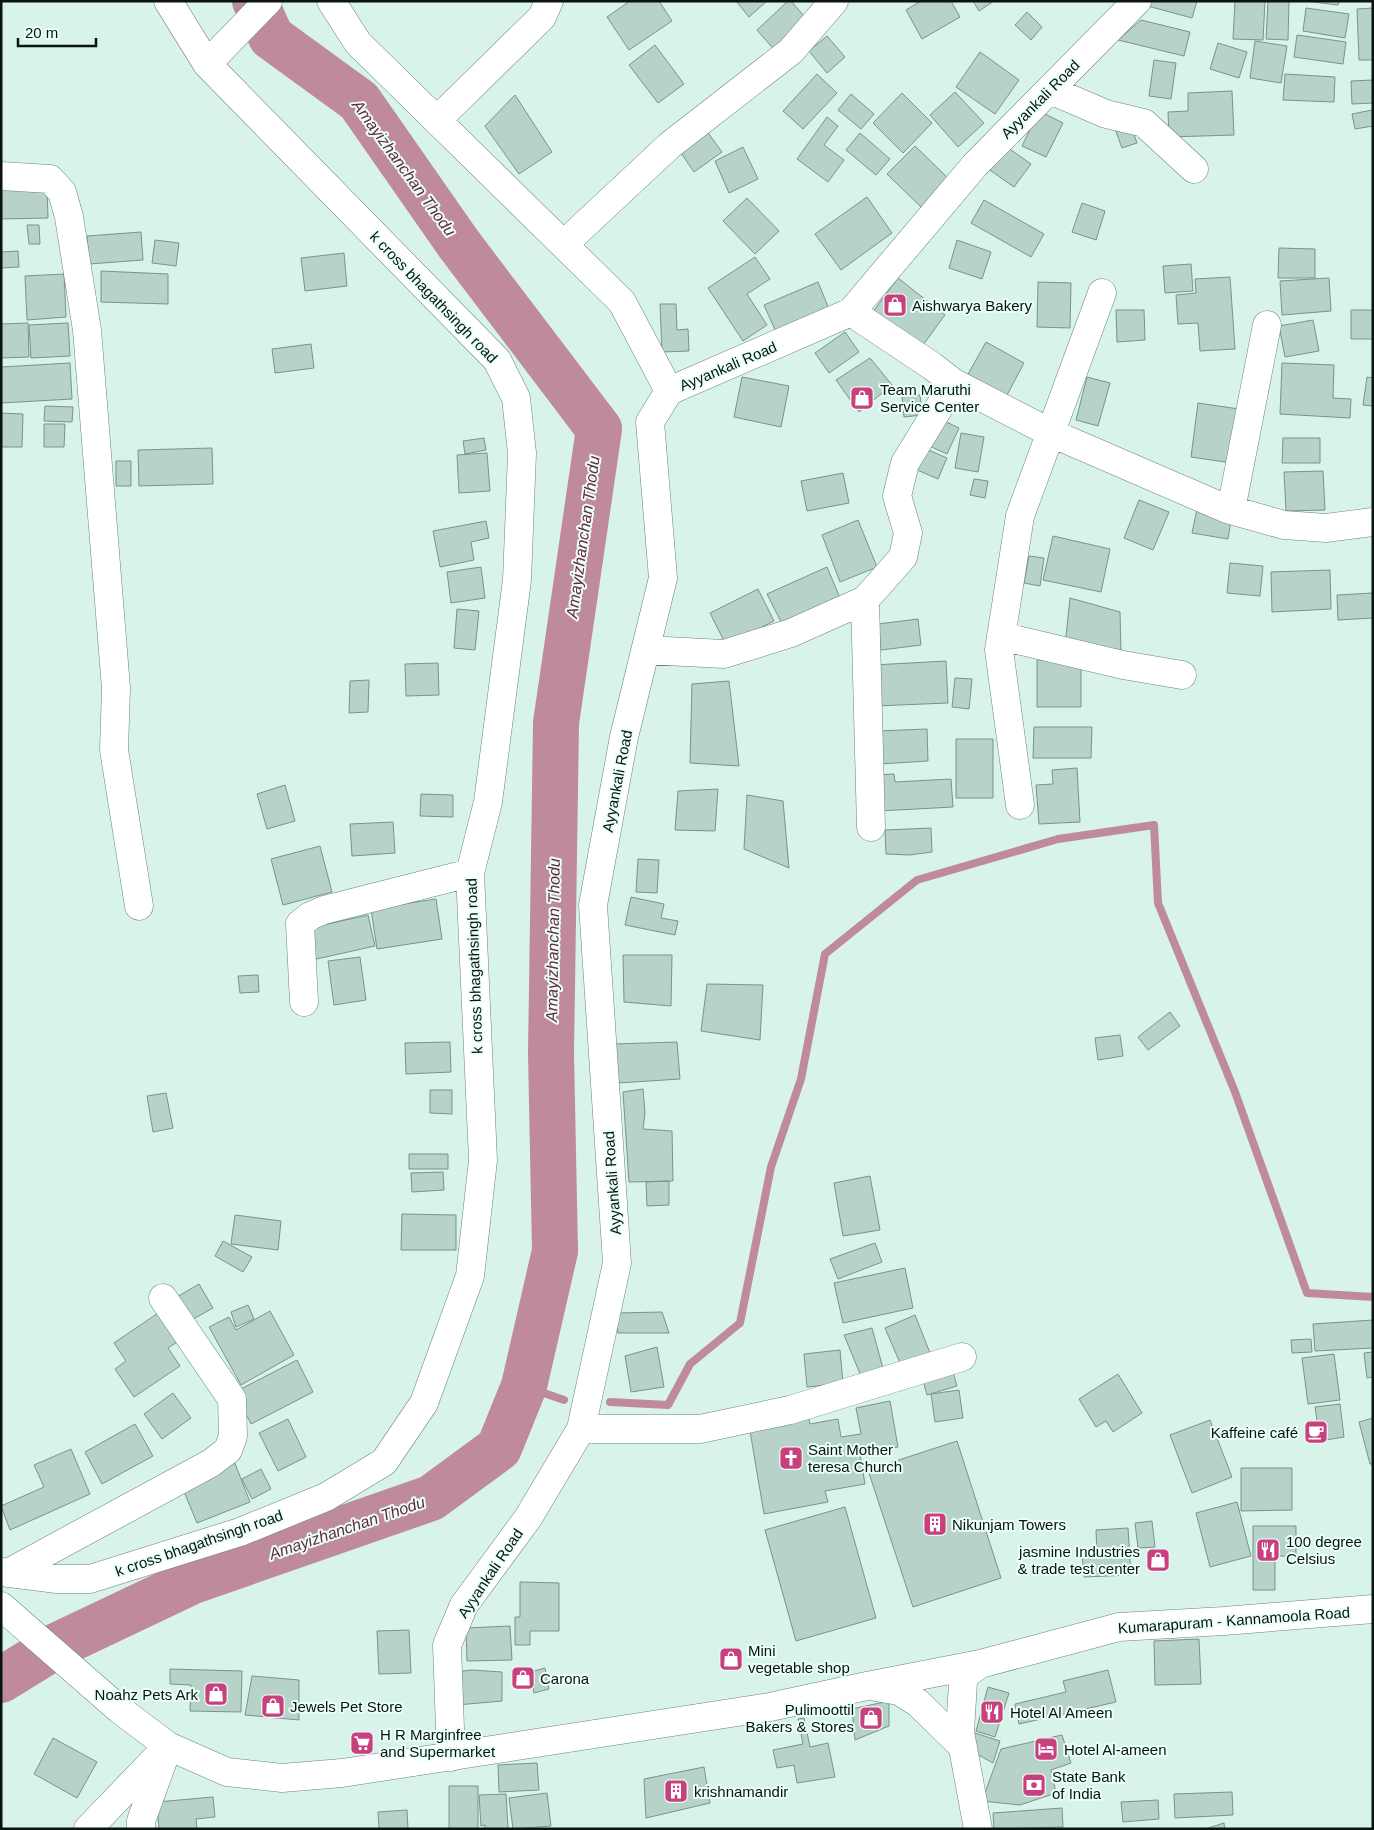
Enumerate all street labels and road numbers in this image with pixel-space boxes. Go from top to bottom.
street label: Ayyankali Road [997,56,1083,142]
street label: k cross bhagathsingh road [367,228,501,366]
street label: Ayyankali Road [677,338,779,394]
street label: Ayyankali Road [599,728,635,834]
street label: k cross bhagathsingh road [462,878,486,1054]
street label: Ayyankali Road [600,1131,624,1235]
street label: k cross bhagathsingh road [113,1506,285,1580]
street label: Ayyankali Road [454,1525,526,1621]
street label: Kumarapuram - Kannamoola Road [1117,1603,1351,1637]

